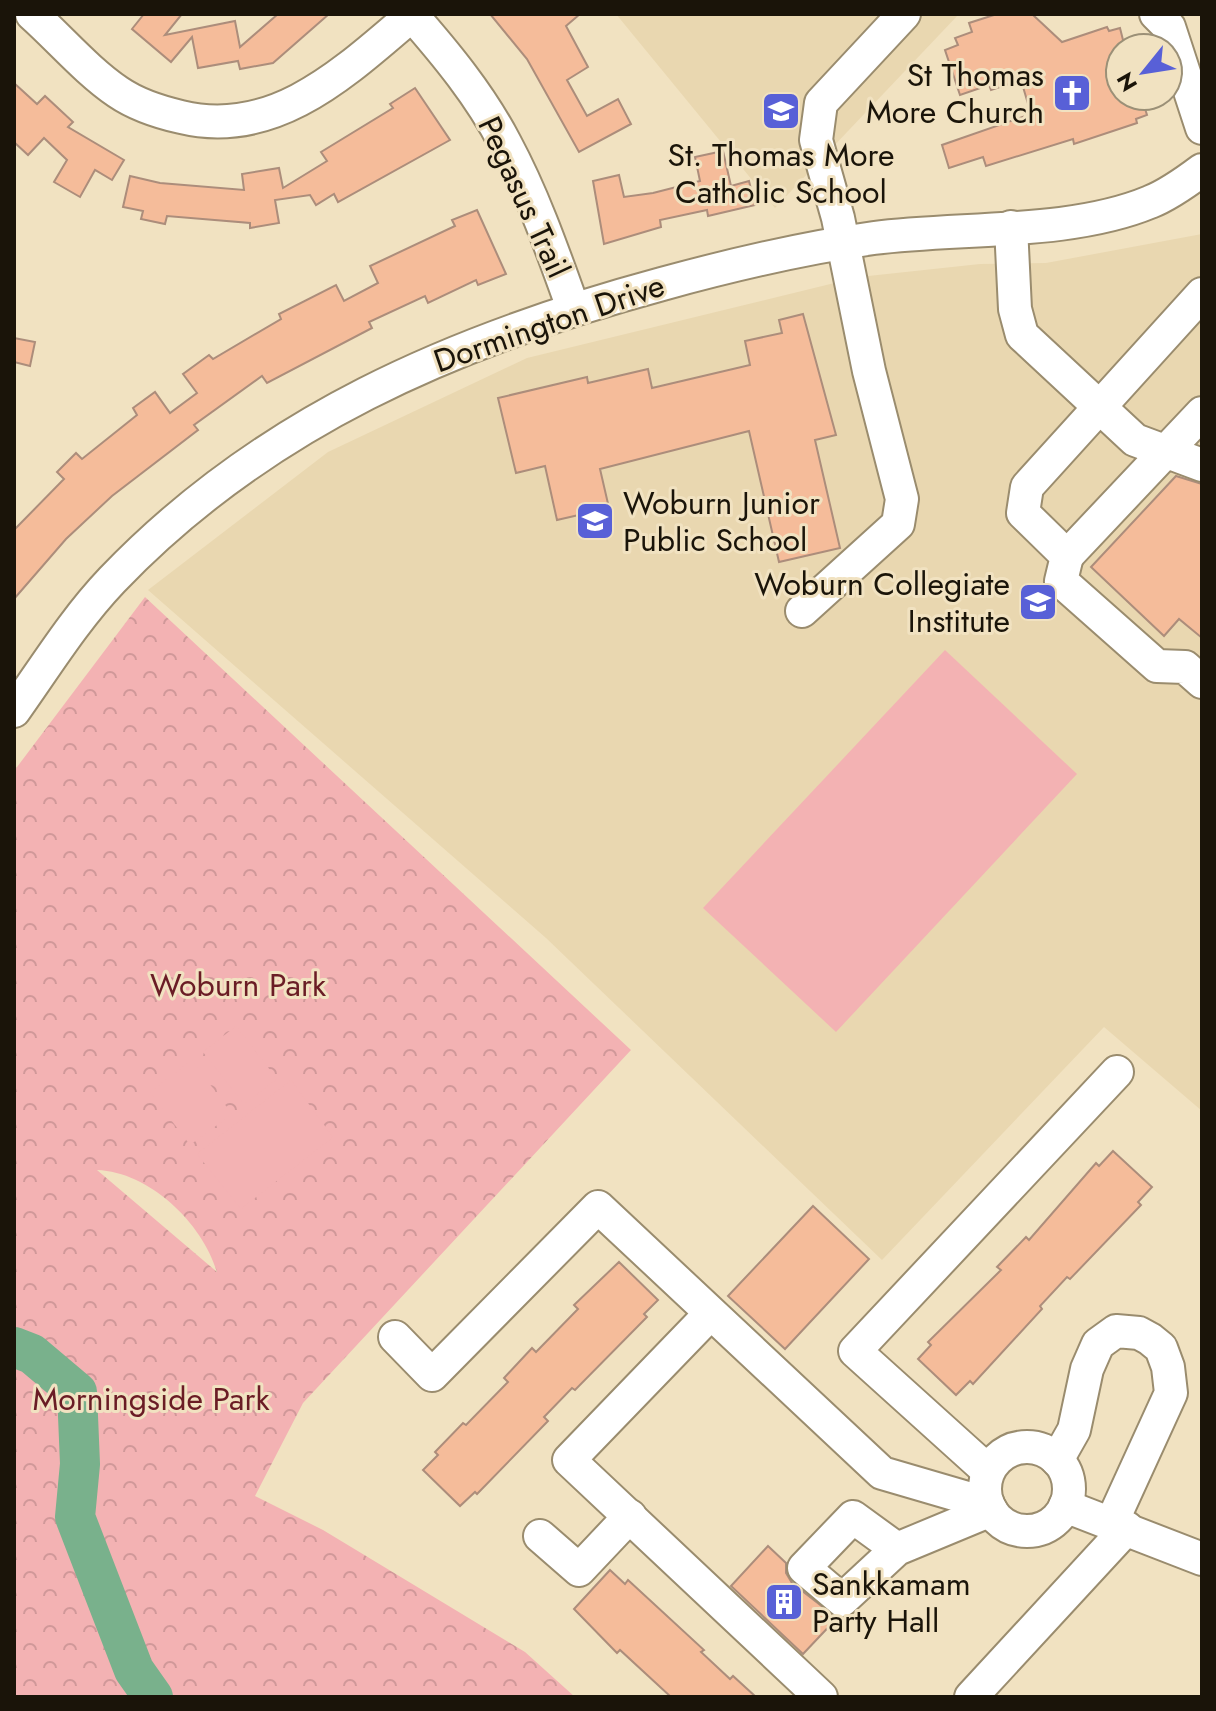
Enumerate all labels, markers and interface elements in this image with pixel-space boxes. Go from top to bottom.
north arrow [1104,32,1184,112]
place label: St Thomas More Church [866,52,1044,135]
text: N [1108,66,1145,98]
church icon: St Thomas More Church [1051,72,1093,114]
school or university icon: St. Thomas More Catholic School [760,90,802,132]
street label: Pegasus Trail [467,109,581,285]
place label: St. Thomas More Catholic School [668,132,894,215]
street label: Dormington Drive [427,262,671,384]
place label: Woburn Junior Public School [623,480,820,563]
school or university icon: Woburn Junior Public School [574,500,616,542]
place label: Woburn Collegiate Institute [754,561,1010,644]
school or university icon: Woburn Collegiate Institute [1017,581,1059,623]
park label: Woburn Park [150,962,327,1008]
park label: Morningside Park [32,1376,270,1422]
place label: Sankkamam Party Hall [812,1561,971,1644]
building icon: Sankkamam Party Hall [763,1581,805,1623]

